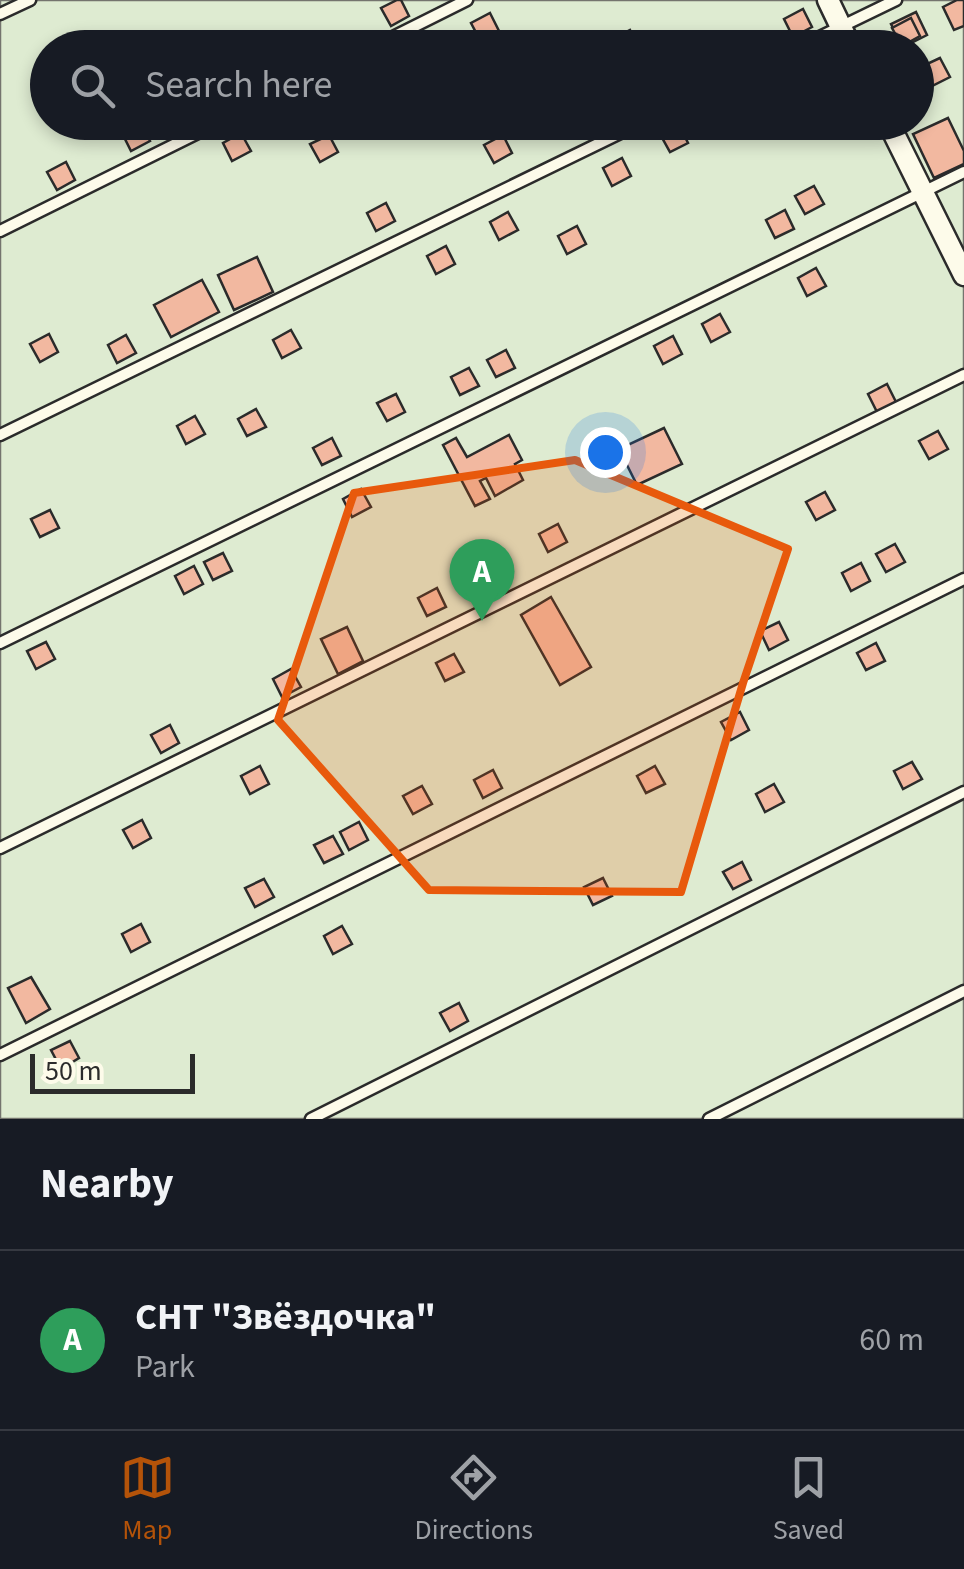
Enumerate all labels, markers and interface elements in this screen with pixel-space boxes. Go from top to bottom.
search box [30,30,934,140]
icon: search [65,58,120,113]
text: Search here [145,58,332,112]
your location [580,427,631,478]
pin: A [450,538,514,621]
scale bar [30,1049,195,1094]
text: 50 m [45,1051,102,1091]
text: Nearby [40,1154,174,1214]
text: СНТ "Звёздочка" [135,1290,436,1344]
text: A [63,1317,82,1363]
text: 60 m [859,1317,924,1363]
text: Park [135,1344,195,1390]
tab: Map [120,1450,175,1550]
tab: Directions [415,1450,533,1550]
tab: Saved [773,1450,844,1550]

